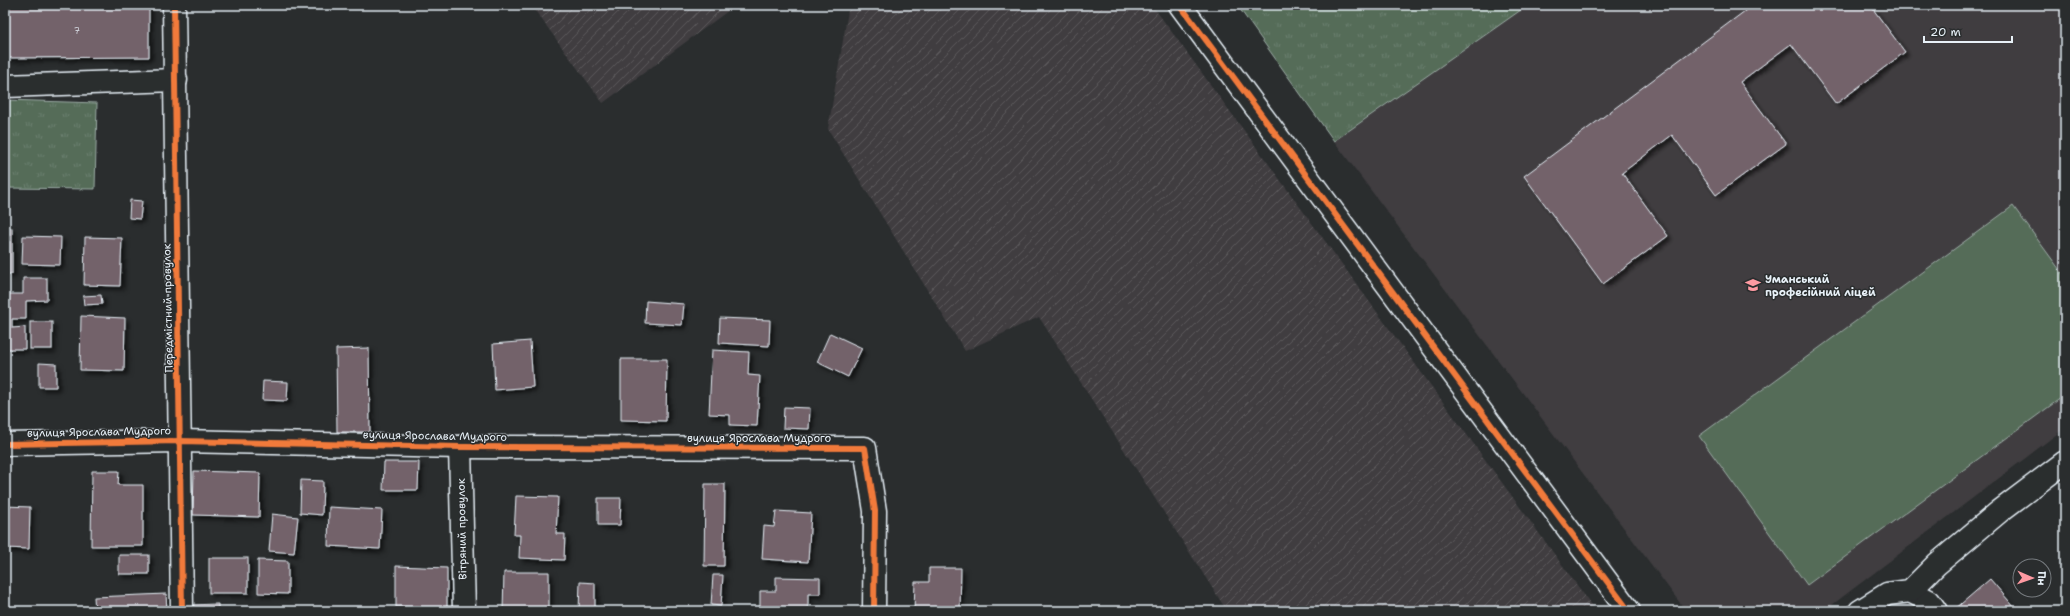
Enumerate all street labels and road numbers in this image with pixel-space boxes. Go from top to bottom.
street label: Передмістний провулок [159,243,177,373]
street label: вулиця Ярослава Мудрого [27,423,172,441]
street label: вулиця Ярослава Мудрого [363,427,508,445]
street label: вулиця Ярослава Мудрого [687,431,831,446]
street label: Вітряний провулок [454,478,470,580]

